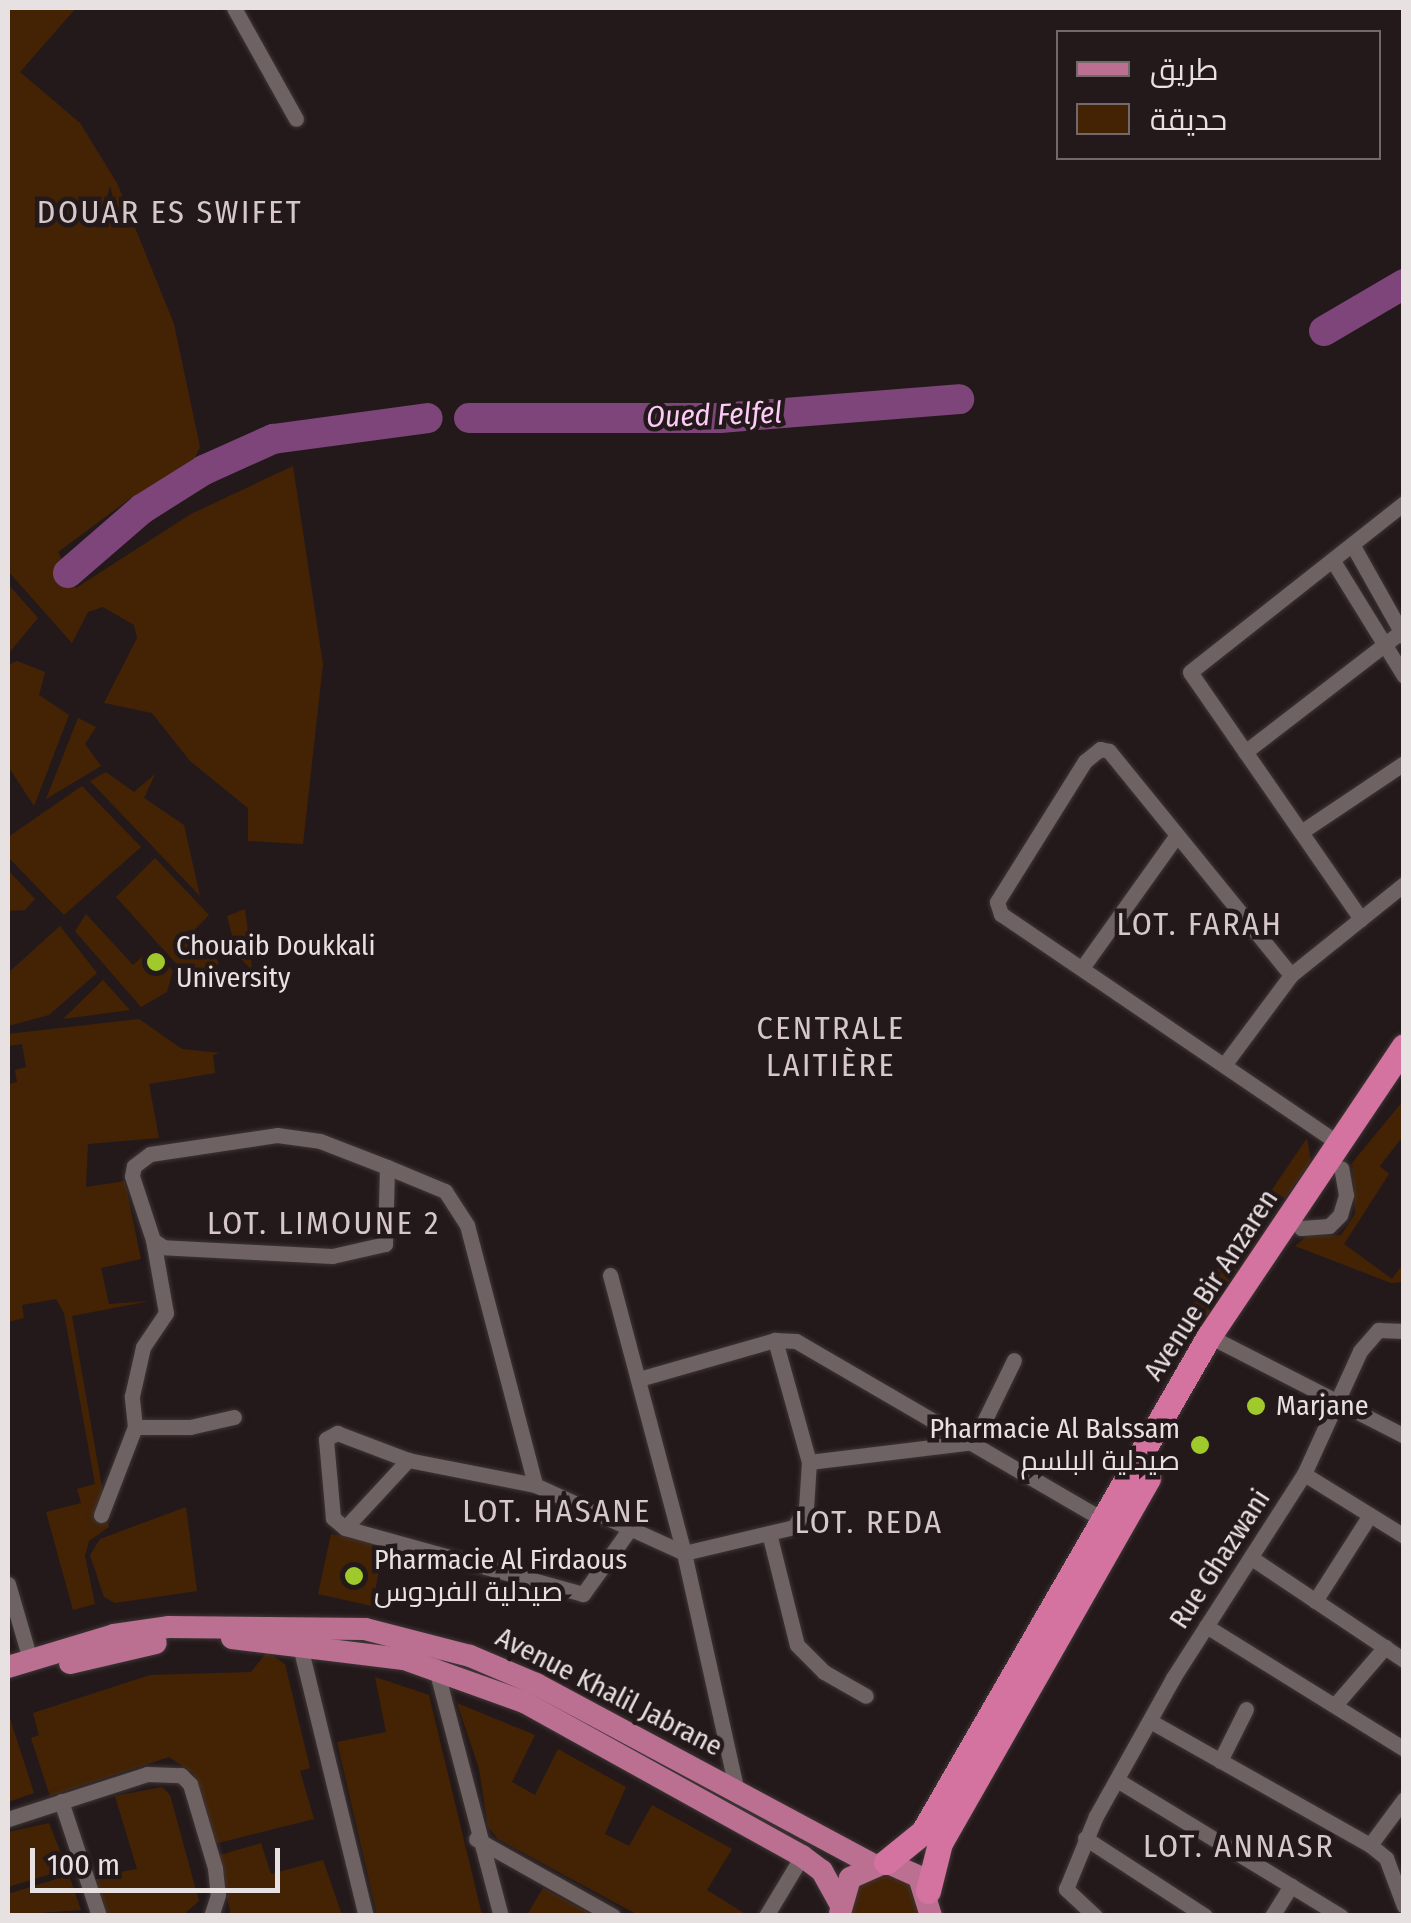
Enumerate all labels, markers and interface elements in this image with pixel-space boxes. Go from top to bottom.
legend [1056,30,1381,160]
text: طريق [1150,52,1219,88]
text: حديقة [1150,102,1227,138]
district label: DOUAR ES SWIFET [37,193,303,231]
water label: Oued Felfel [645,395,783,435]
district label: LOT. FARAH [1117,905,1283,943]
place label: Chouaib Doukkali University [176,929,376,995]
marker: Chouaib Doukkali University [145,951,167,973]
district label: CENTRALE LAITIÈRE [757,1010,905,1085]
street label: Avenue Bir Anzaren [1137,1183,1285,1387]
district label: LOT. LIMOUNE 2 [207,1204,441,1242]
place label: Marjane [1276,1389,1368,1423]
marker: Marjane [1245,1395,1267,1417]
place label: Pharmacie Al Balssam صيدلية البلسم [929,1412,1180,1478]
marker: Pharmacie Al Balssam صيدلية البلسم [1189,1434,1211,1456]
street label: Rue Ghazwani [1163,1483,1277,1635]
district label: LOT. HASANE [462,1492,652,1530]
district label: LOT. REDA [795,1503,943,1541]
place label: Pharmacie Al Firdaous صيدلية الفردوس [374,1543,627,1609]
marker: Pharmacie Al Firdaous صيدلية الفردوس [343,1565,365,1587]
street label: Avenue Khalil Jabrane [490,1620,728,1764]
district label: LOT. ANNASR [1143,1827,1335,1865]
scale bar [35,1828,285,1890]
text: 100 m [47,1847,120,1883]

